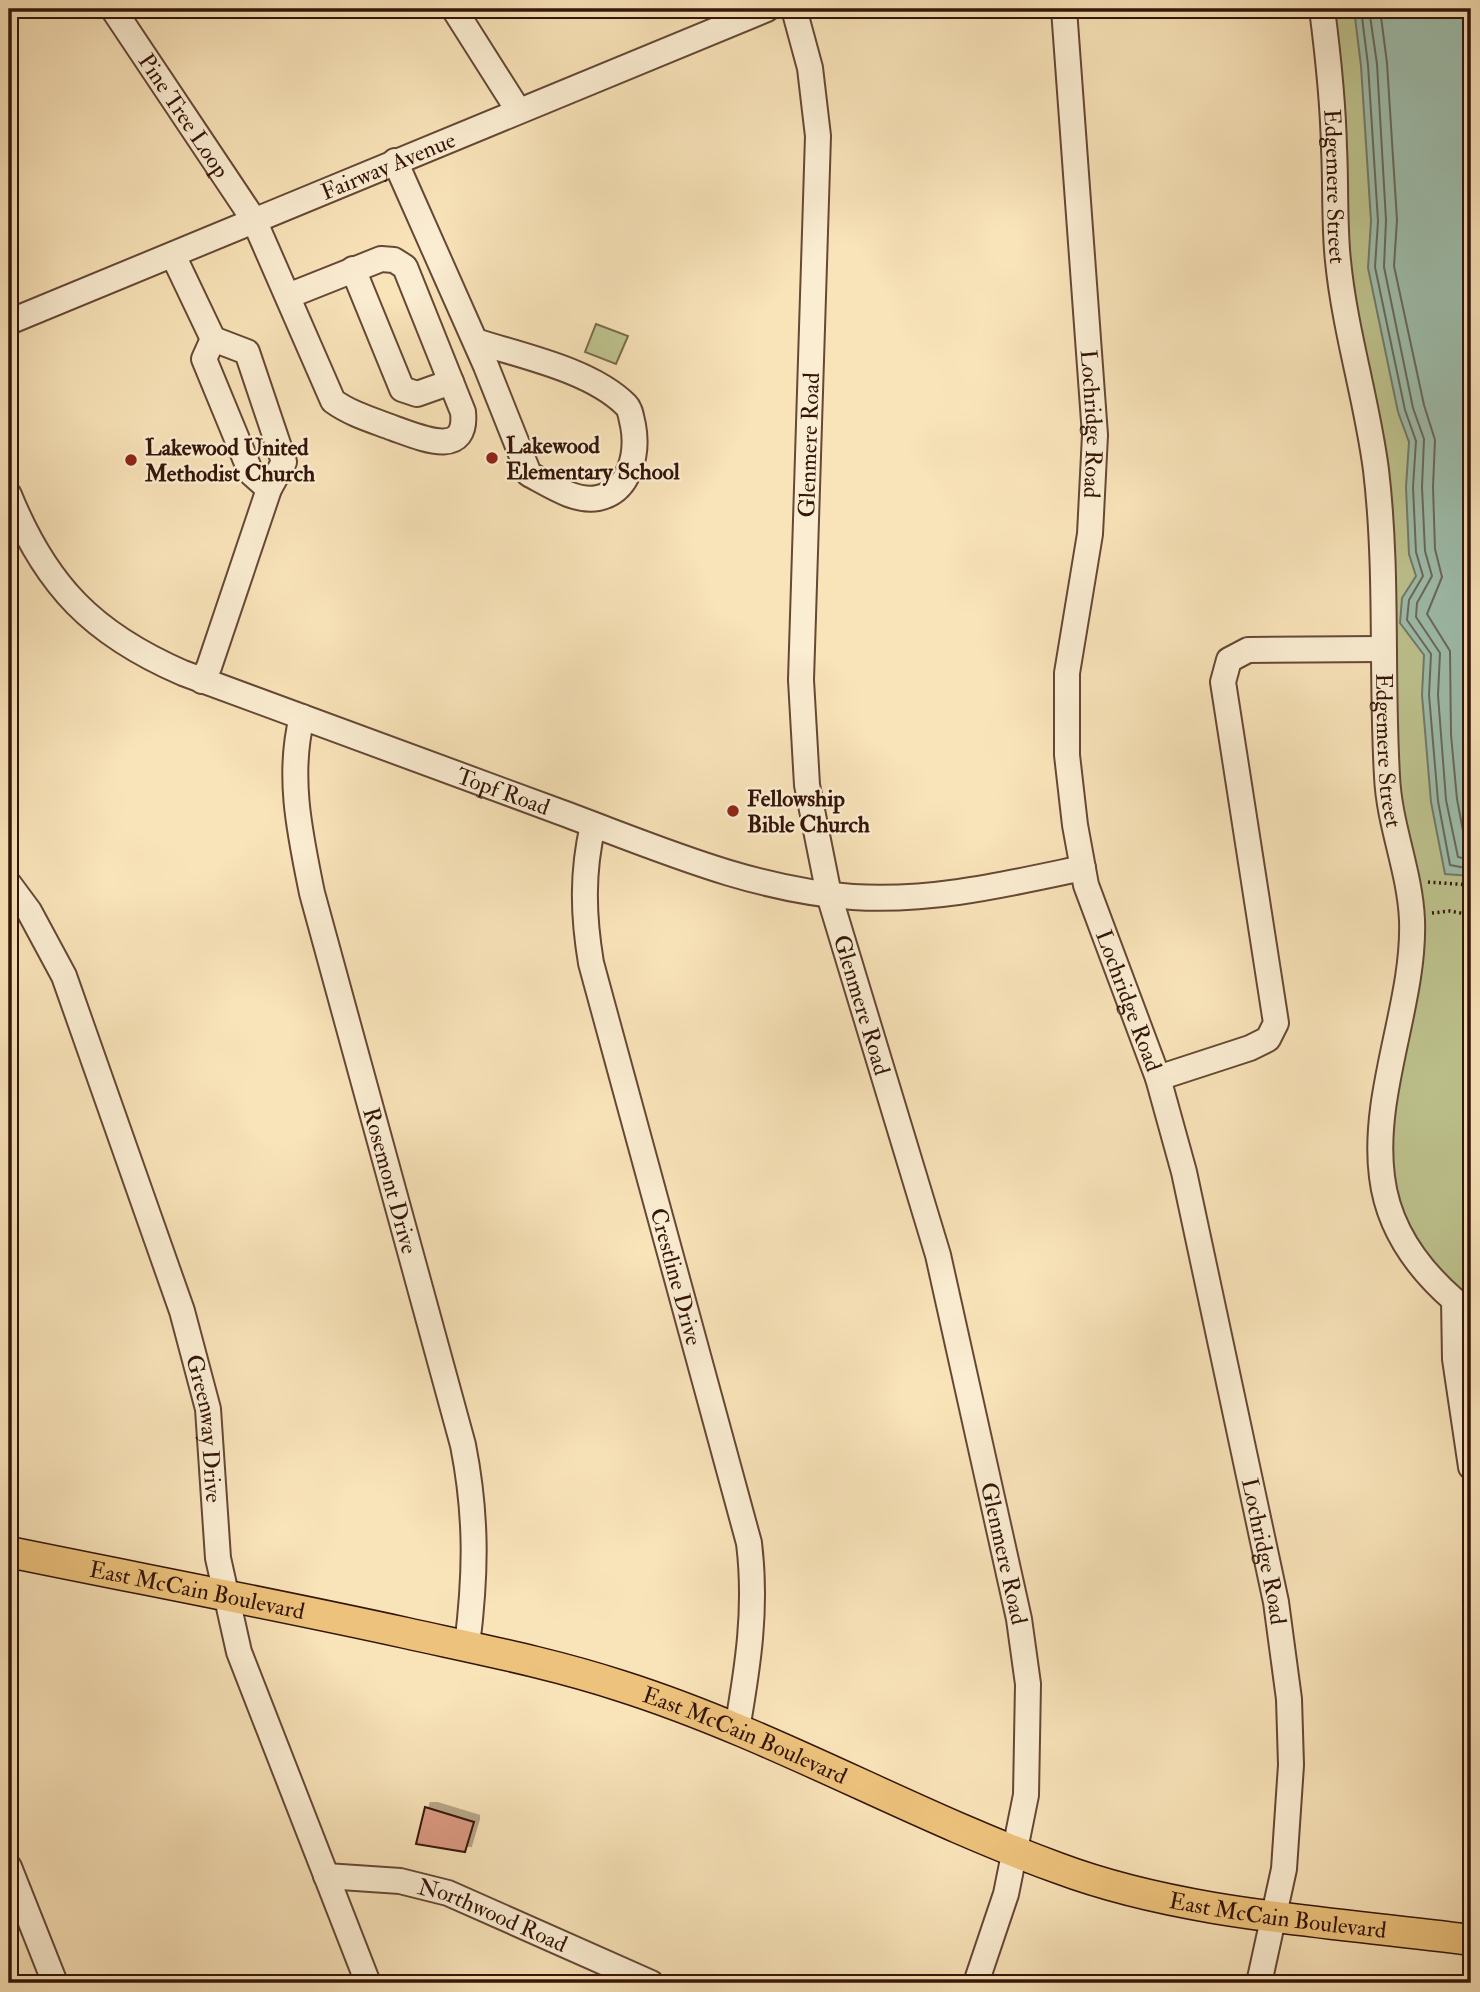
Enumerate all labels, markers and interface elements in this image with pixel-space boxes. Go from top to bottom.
street label: Pine Tree Loop [132,48,236,184]
street label: Edgemere Street [1318,108,1353,265]
street label: Fairway Avenue [316,125,460,206]
street label: Lochridge Road [1074,349,1110,499]
street label: Glenmere Road [792,372,826,518]
place label: Lakewood Elementary School [506,431,681,487]
place label: Lakewood United Methodist Church [144,433,315,488]
marker: Lakewood Elementary School [484,450,500,466]
marker: Lakewood United Methodist Church [123,452,139,468]
street label: Edgemere Street [1370,673,1409,830]
street label: Topf Road [453,761,554,822]
place label: Fellowship Bible Church [747,784,870,839]
marker: Fellowship Bible Church [725,803,741,819]
street label: Lochridge Road [1090,926,1169,1076]
street label: Glenmere Road [827,931,897,1079]
street label: Rosemont Drive [357,1104,425,1257]
street label: Crestline Drive [644,1205,709,1349]
street label: Greenway Drive [180,1351,229,1504]
street label: Lochridge Road [1235,1475,1293,1626]
street label: Glenmere Road [974,1479,1034,1627]
street label: East McCain Boulevard [87,1554,307,1626]
street label: East McCain Boulevard [639,1680,852,1790]
street label: Northwood Road [415,1872,572,1959]
street label: East McCain Boulevard [1167,1885,1388,1944]

